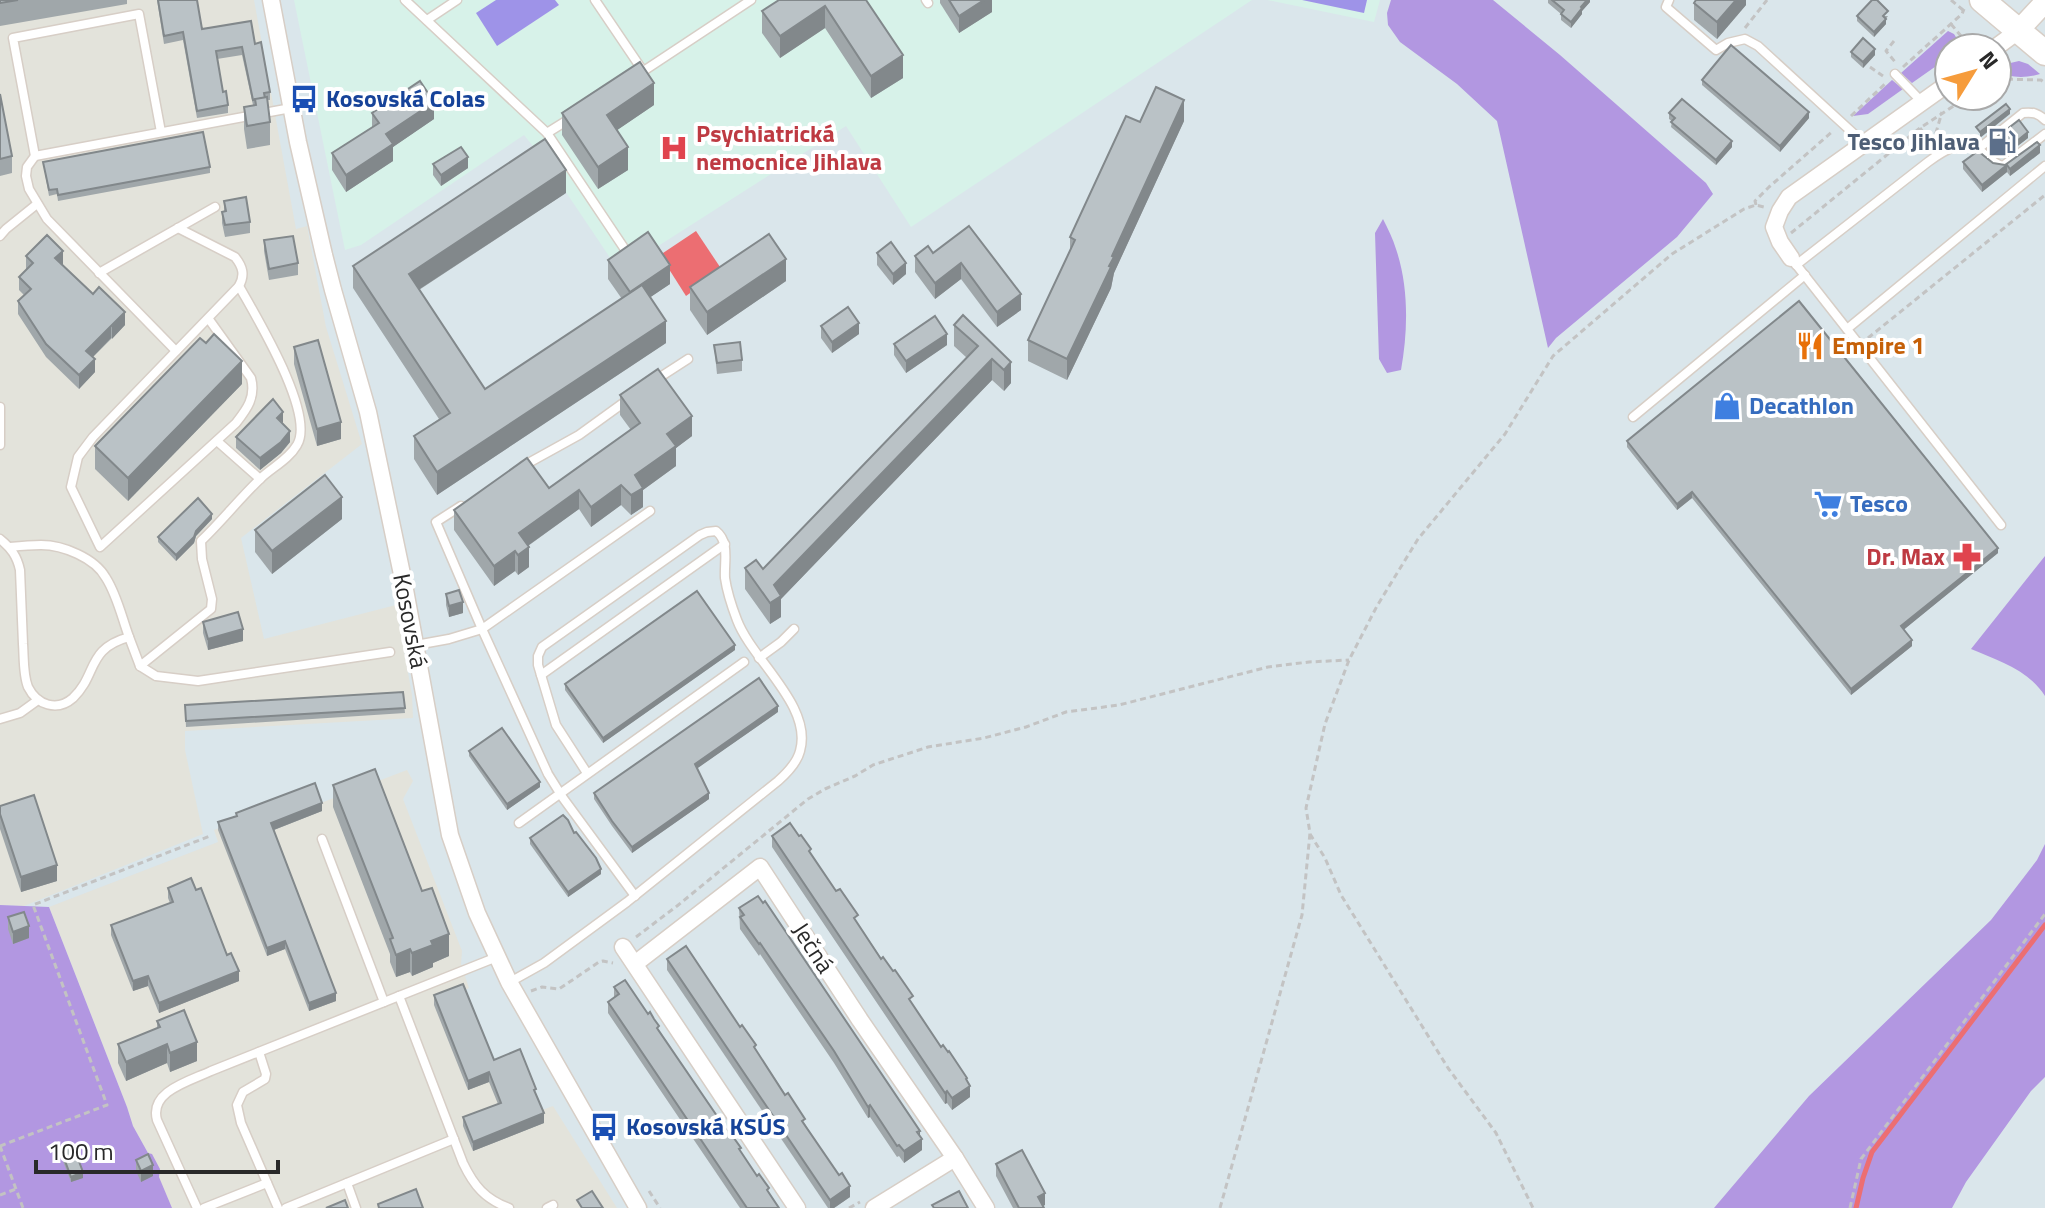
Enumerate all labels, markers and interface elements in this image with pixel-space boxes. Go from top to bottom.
north arrow [1933,32,2013,112]
text: N [1971,44,2007,76]
place label: Kosovská Colas [326,80,485,116]
bus stop icon: Kosovská Colas [289,84,319,114]
place label: Psychiatrická nemocnice Jihlava [696,115,882,179]
place label: Tesco Jihlava [1847,123,1980,159]
fuel station icon: Tesco Jihlava [1987,127,2017,157]
hospital icon: Psychiatrická nemocnice Jihlava [659,133,689,163]
place label: Empire 1 [1832,327,1925,363]
restaurant icon: Empire 1 [1795,331,1825,361]
place label: Decathlon [1749,387,1854,423]
shop icon: Decathlon [1712,391,1742,421]
place label: Tesco [1850,485,1908,521]
supermarket icon: Tesco [1813,489,1843,519]
place label: Dr. Max [1866,538,1946,574]
pharmacy icon: Dr. Max [1952,542,1982,572]
street label: Kosovská [384,570,438,671]
street label: Ječná [784,915,844,980]
place label: Kosovská KSÚS [626,1108,786,1144]
bus stop icon: Kosovská KSÚS [589,1112,619,1142]
scale bar [36,1124,278,1174]
text: 100 m [48,1133,114,1169]

